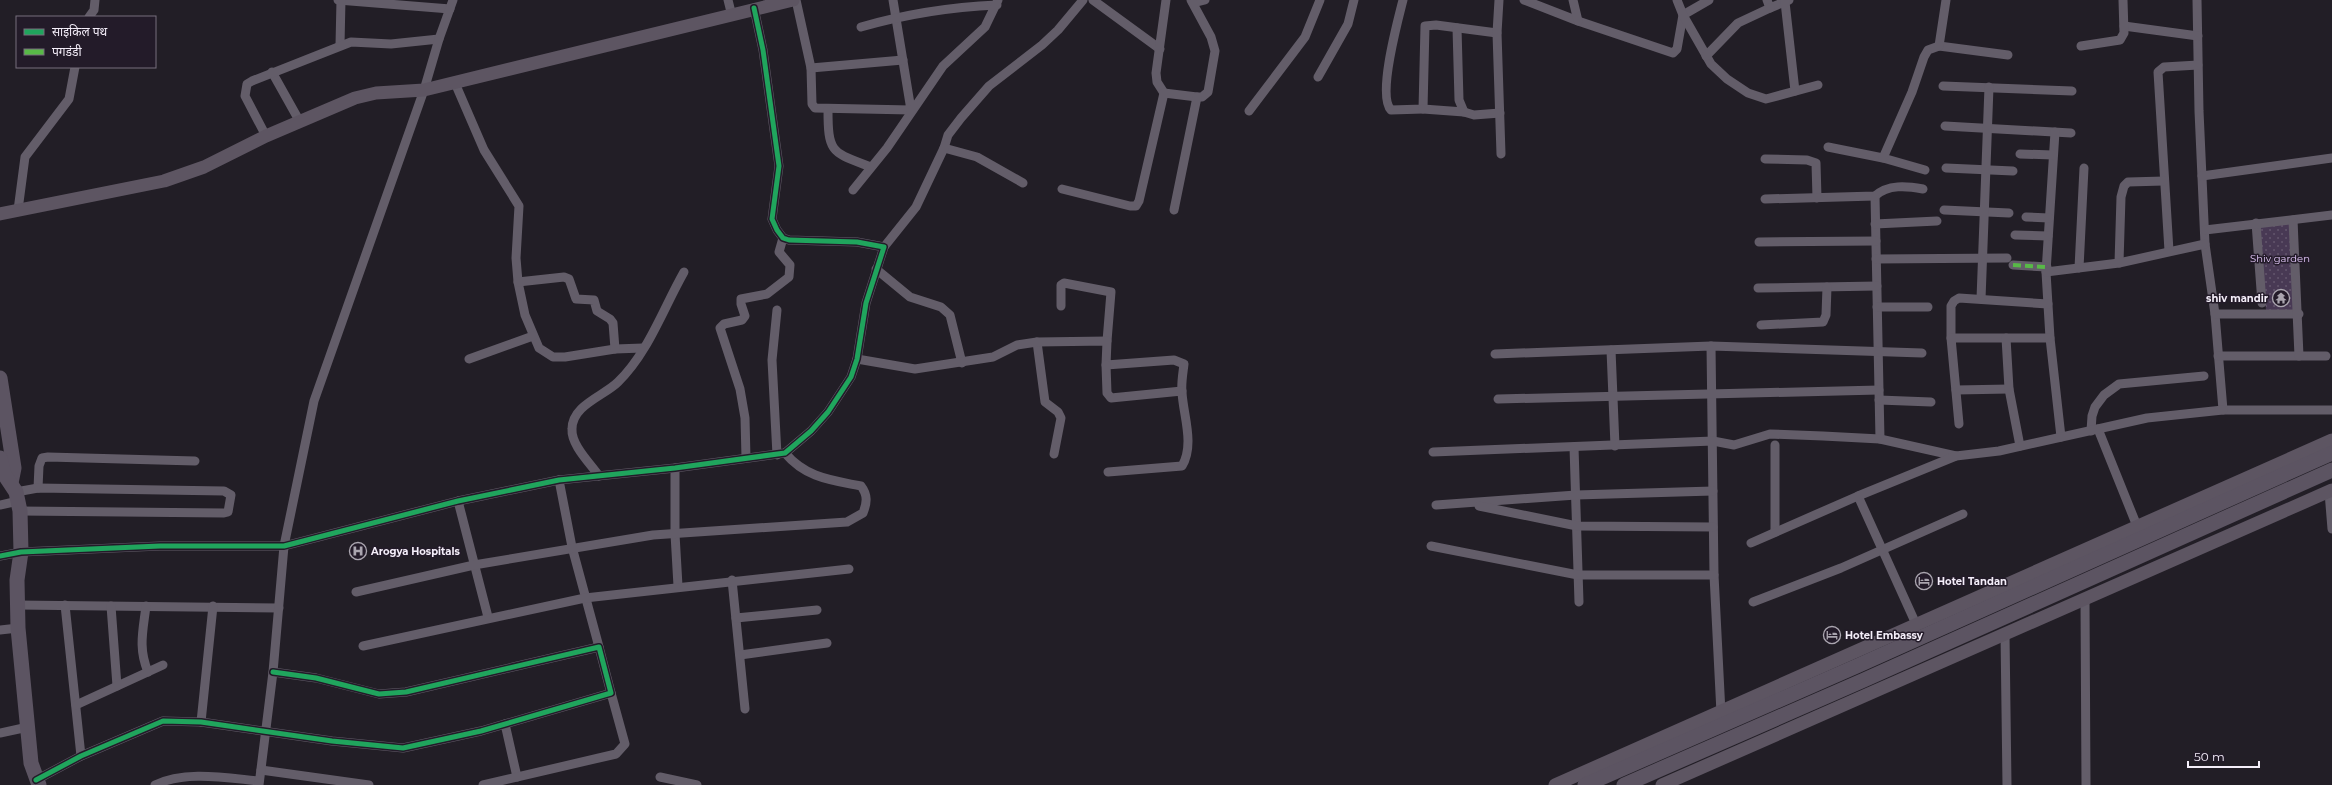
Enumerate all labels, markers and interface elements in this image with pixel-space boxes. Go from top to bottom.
legend [16,16,156,68]
text: साइकिल पथ [52,24,108,39]
text: पगडंडी [52,44,82,59]
park label: Shiv garden [2250,252,2310,265]
temple icon: shiv mandir [2271,288,2291,308]
place label: shiv mandir [2206,292,2269,305]
hospital icon: Arogya Hospitals [348,541,368,561]
place label: Arogya Hospitals [370,545,460,558]
hotel icon: Hotel Tandan [1914,571,1934,591]
place label: Hotel Tandan [1937,575,2007,588]
hotel icon: Hotel Embassy [1822,625,1842,645]
place label: Hotel Embassy [1845,629,1924,642]
scale bar [2188,743,2259,769]
text: 50 m [2194,749,2225,764]

